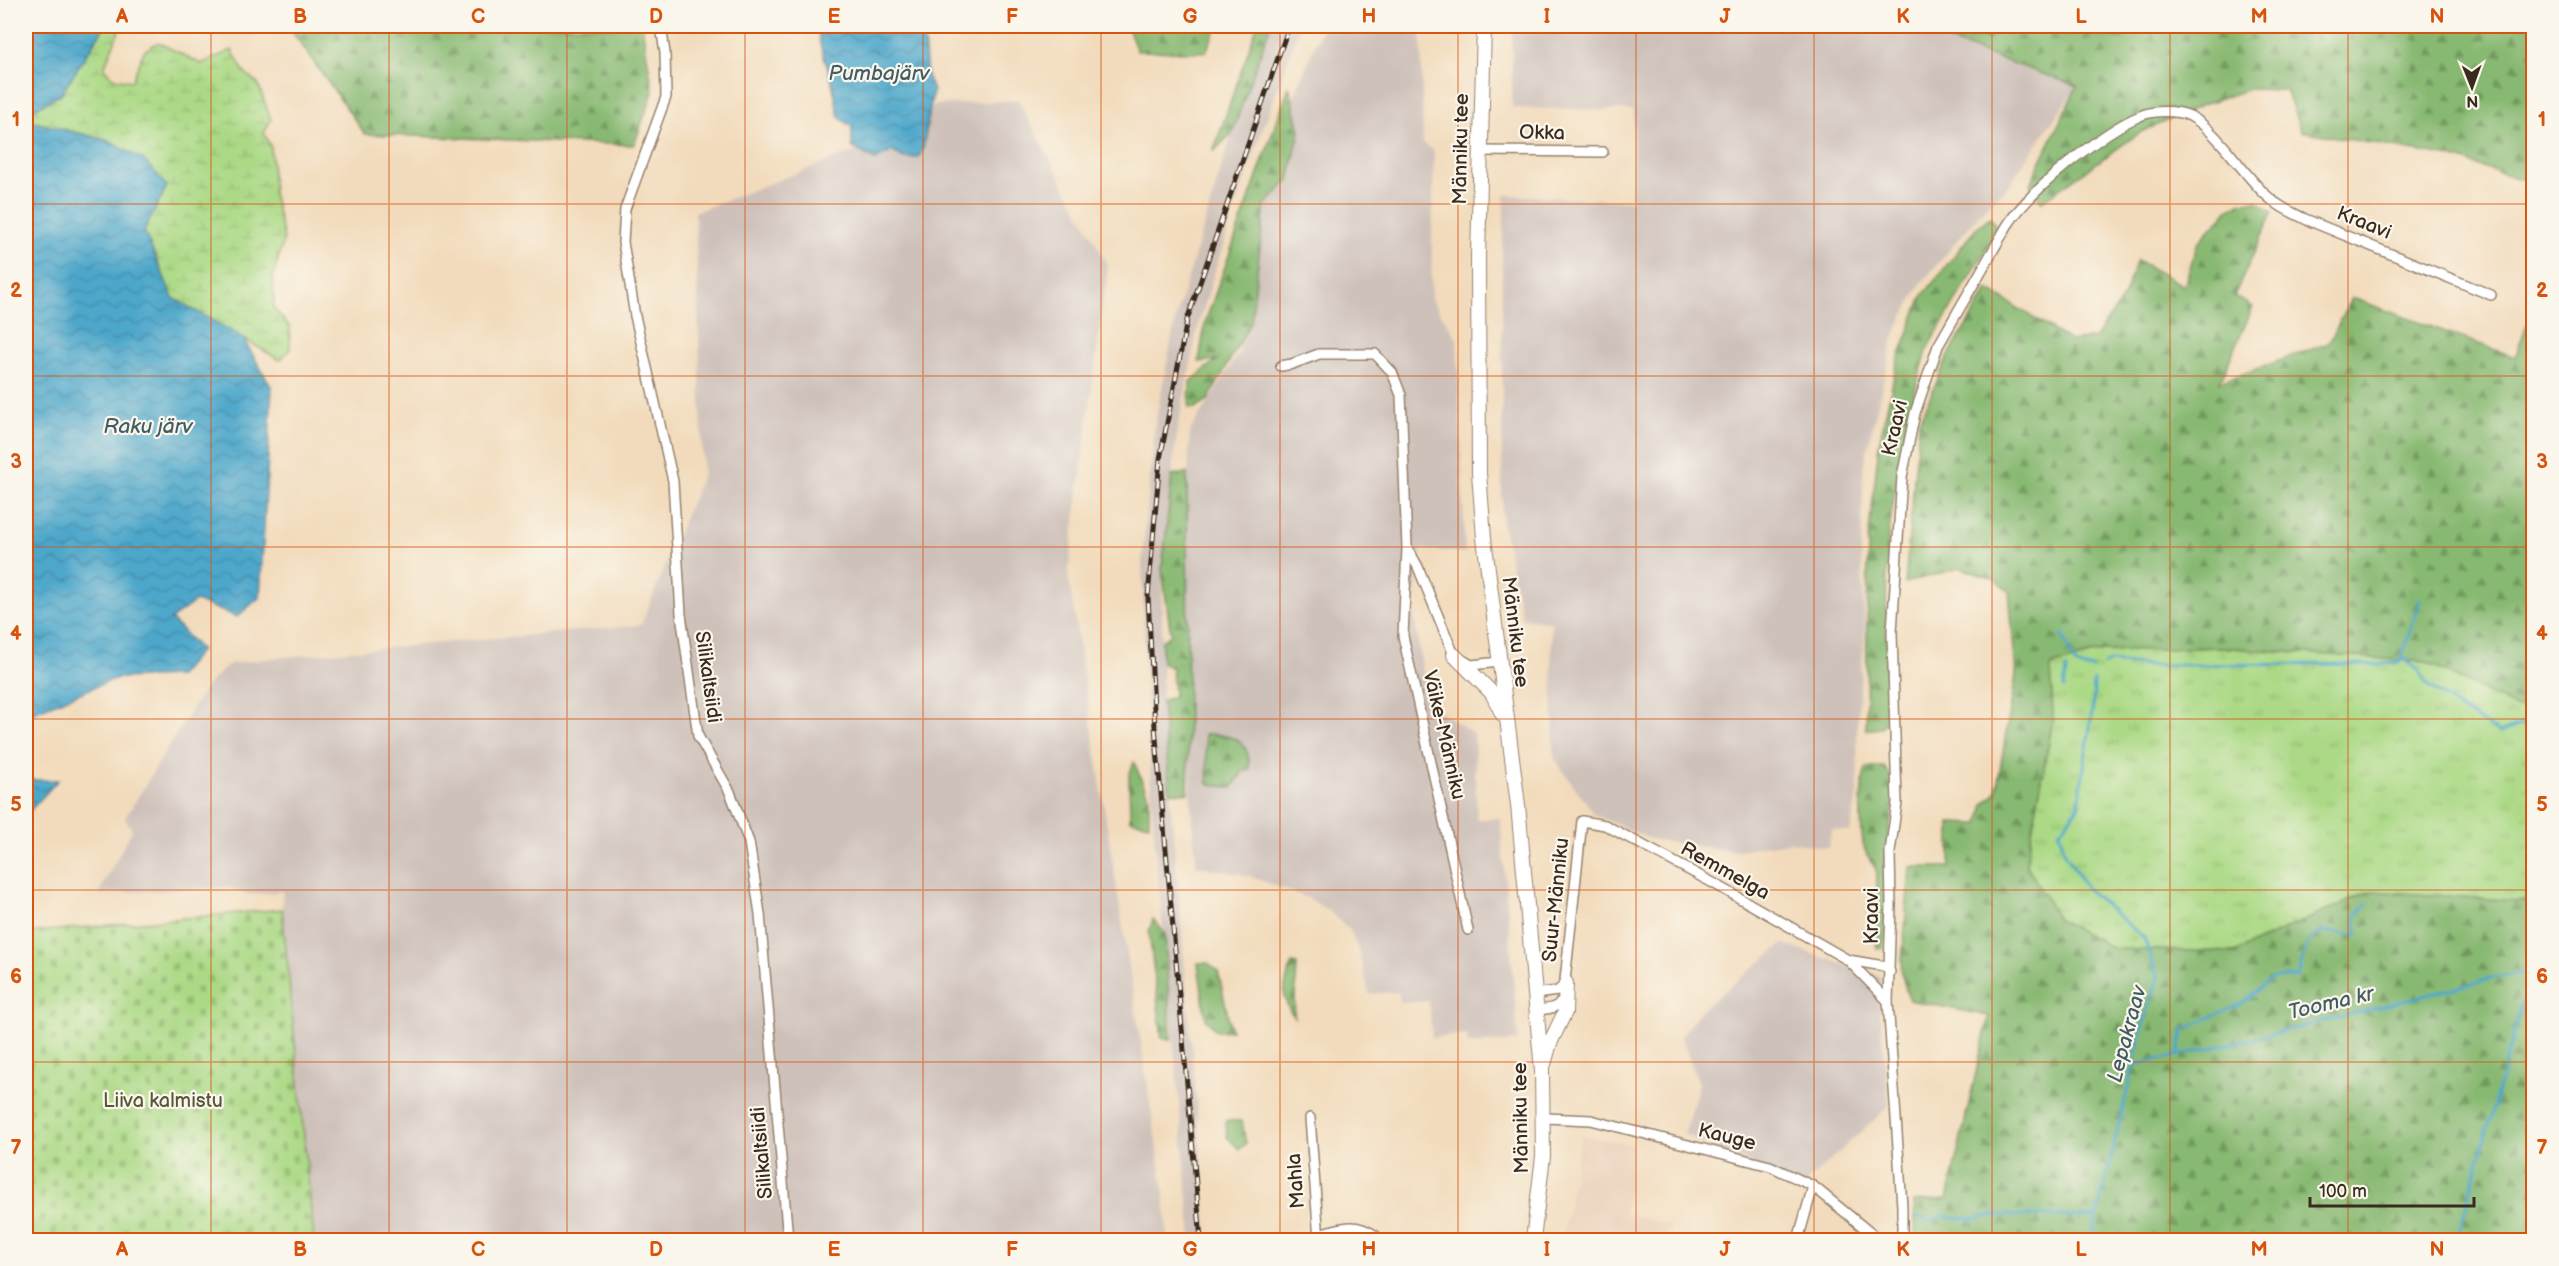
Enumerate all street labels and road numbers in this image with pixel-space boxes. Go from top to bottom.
street label: Männiku tee [1448,93,1474,205]
street label: Okka [1519,121,1565,145]
street label: Kraavi [2333,201,2395,245]
street label: Kraavi [1877,398,1913,458]
street label: Männiku tee [1496,575,1534,689]
street label: Silikaltsiidi [690,630,726,724]
street label: Väike-Männiku [1417,668,1471,802]
street label: Suur-Männiku [1538,837,1574,963]
street label: Remmelga [1676,837,1774,905]
street label: Kraavi [1860,888,1884,944]
street label: Männiku tee [1508,1062,1534,1174]
street label: Silikaltsiidi [746,1106,778,1200]
street label: Kauge [1696,1118,1758,1156]
street label: Mahla [1282,1153,1310,1209]

